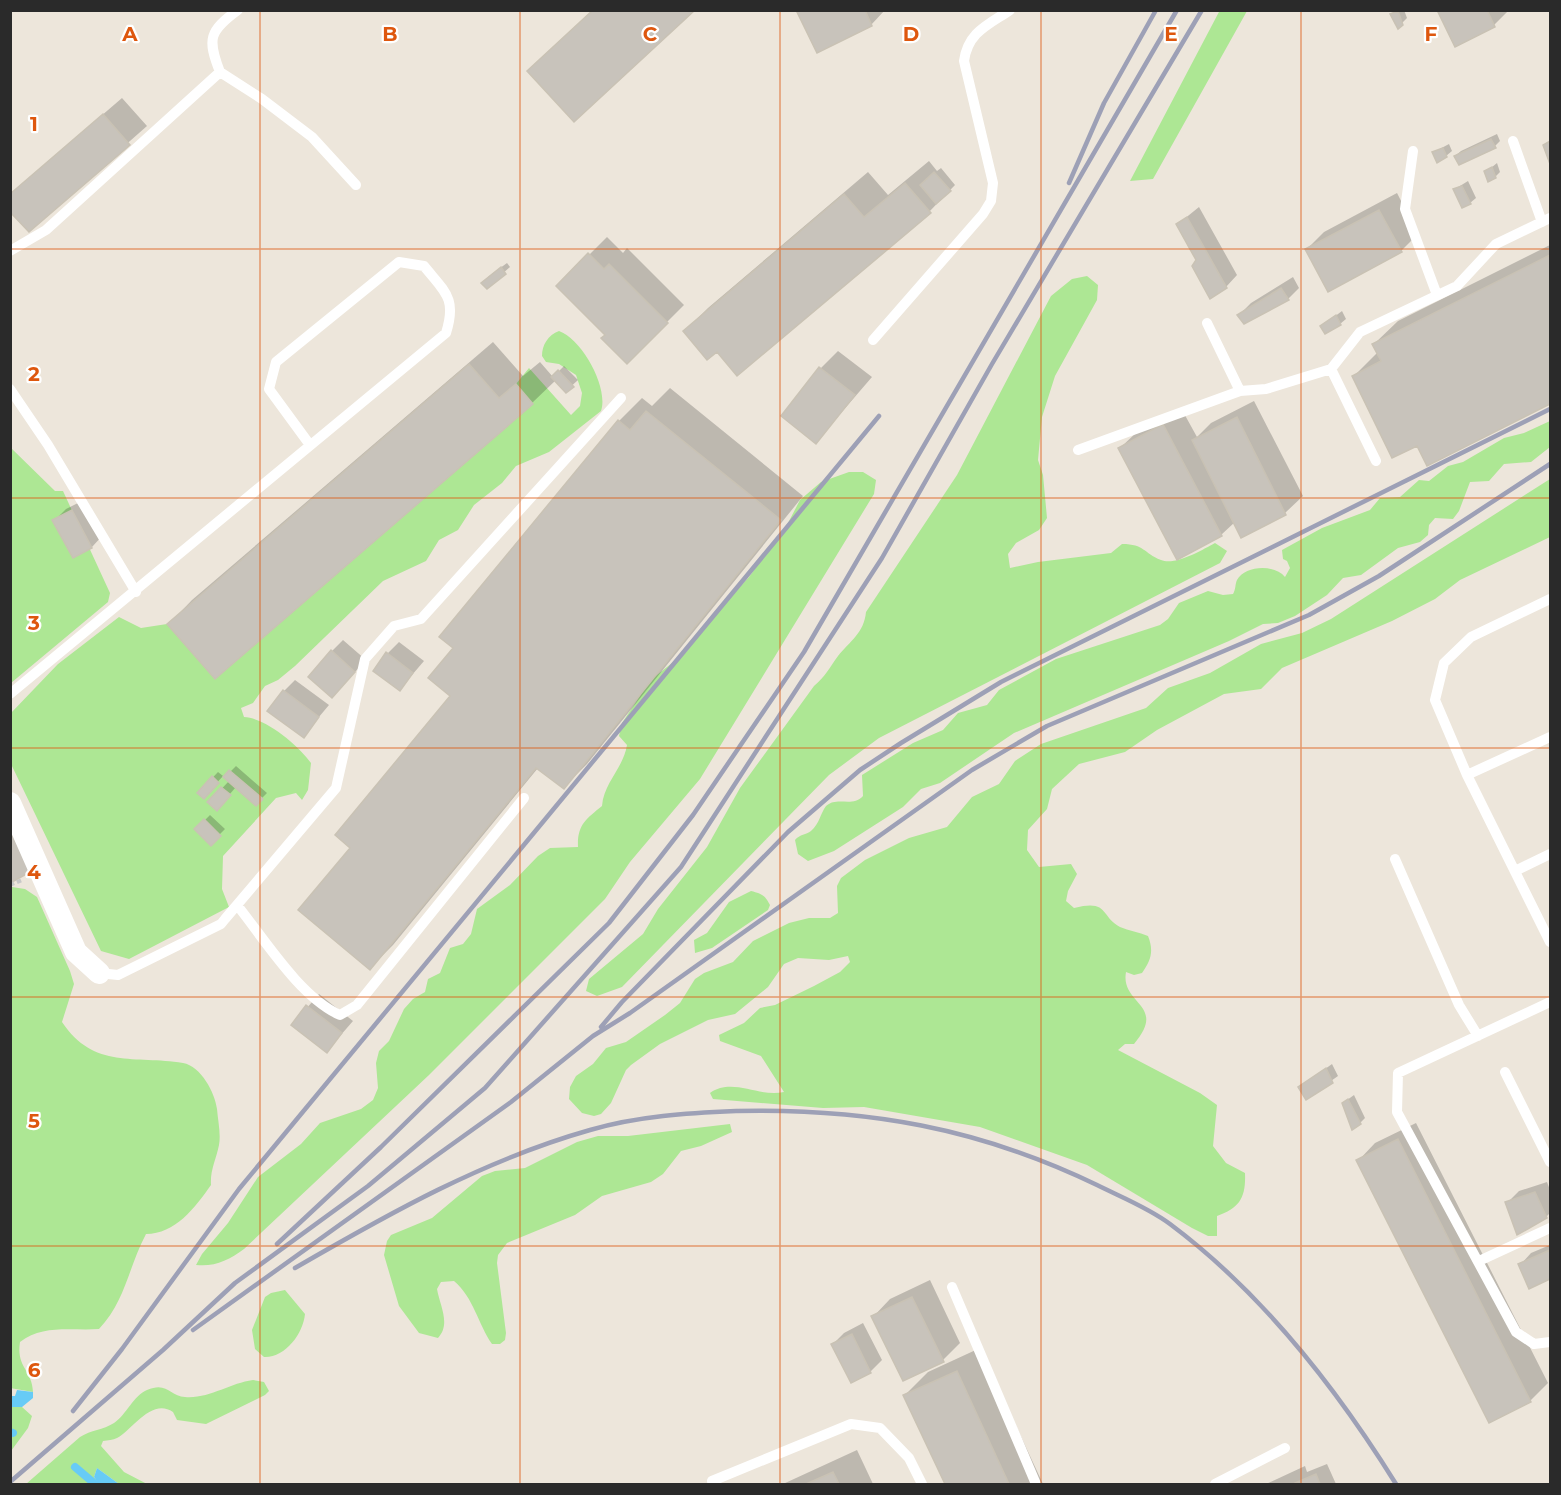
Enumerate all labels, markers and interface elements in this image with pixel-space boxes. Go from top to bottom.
text: A [121,22,138,46]
text: B [382,22,398,46]
text: C [643,22,658,46]
text: D [903,22,919,46]
text: E [1164,22,1178,46]
text: F [1425,22,1438,46]
text: 1 [30,112,38,136]
text: 2 [28,362,40,386]
text: 3 [27,611,40,635]
text: 4 [27,860,41,884]
text: 5 [28,1109,40,1133]
text: 6 [28,1358,41,1382]

